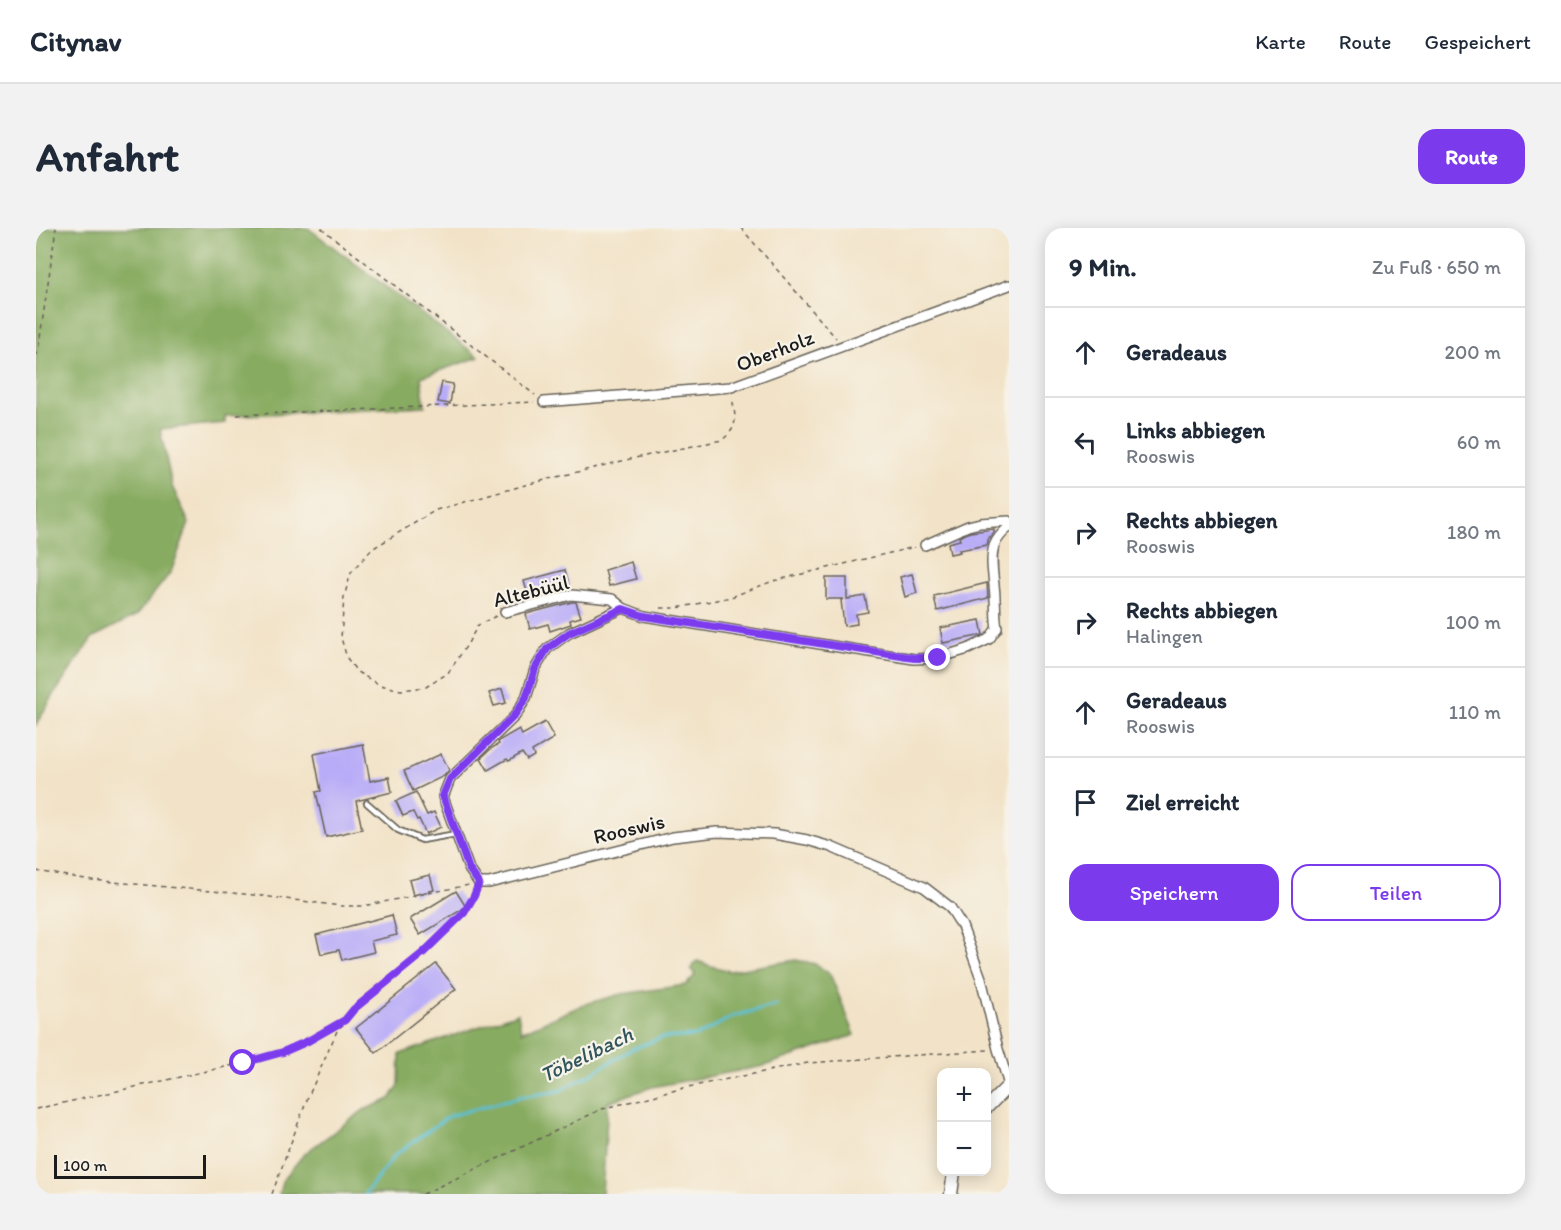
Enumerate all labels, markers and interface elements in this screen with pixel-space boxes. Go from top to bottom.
text: Citynav [30,24,121,58]
text: Karte [1255,29,1306,54]
text: Route [1339,29,1392,54]
text: Gespeichert [1425,29,1531,54]
button: Route [1418,129,1525,184]
text: Anfahrt [36,131,179,182]
text: 9 Min. [1069,251,1137,283]
text: Zu Fuß · 650 m [1372,255,1501,279]
street label: Oberholz [732,324,818,377]
icon: ahead [1069,336,1102,369]
text: Geradeaus [1126,339,1227,366]
text: 200 m [1445,340,1501,364]
text: Links abbiegen [1126,417,1265,444]
icon: left [1069,426,1102,459]
text: 60 m [1457,430,1501,454]
text: Rooswis [1126,444,1195,468]
text: Rechts abbiegen [1126,507,1278,534]
icon: right [1069,516,1102,549]
text: 180 m [1447,520,1501,544]
text: Rooswis [1126,534,1195,558]
street label: Altebüül [490,569,572,612]
text: Rechts abbiegen [1126,597,1278,624]
icon: right [1069,606,1102,639]
text: 100 m [1446,610,1501,634]
text: Halingen [1126,624,1203,648]
route end [924,644,950,670]
text: Geradeaus [1126,687,1227,714]
icon: ahead [1069,696,1102,729]
text: 110 m [1449,700,1501,724]
text: Rooswis [1126,714,1195,738]
icon: arrive [1069,786,1102,819]
text: Ziel erreicht [1126,789,1239,816]
street label: Rooswis [591,808,667,849]
button: Speichern [1069,864,1279,921]
button: Teilen [1291,864,1501,921]
water label: Töbelibach [535,1020,638,1088]
route start [229,1049,255,1075]
map controls [937,1068,991,1176]
button: + [937,1068,991,1122]
button: − [937,1122,991,1176]
scale bar [54,1152,206,1180]
text: 100 m [63,1156,107,1175]

